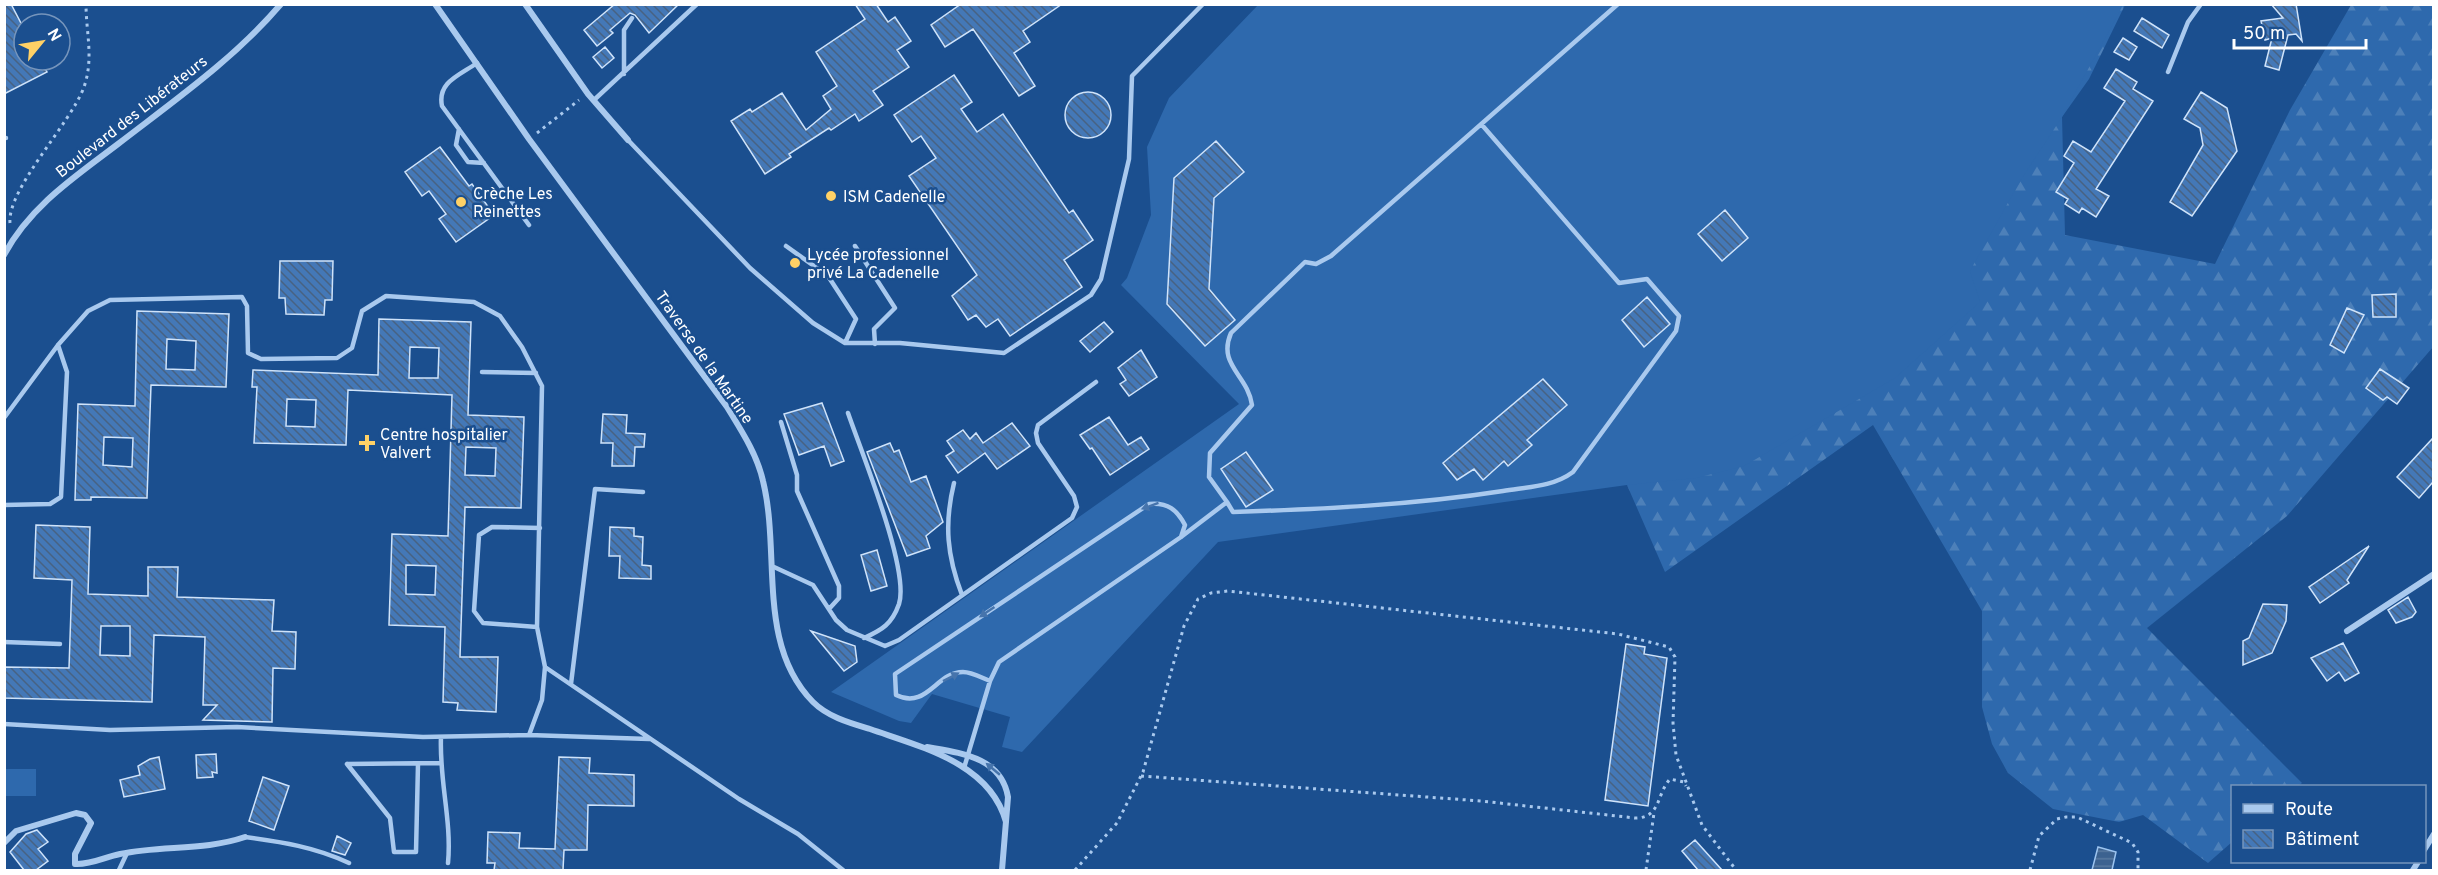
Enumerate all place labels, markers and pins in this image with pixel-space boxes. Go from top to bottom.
place label: Crèche Les Reinettes [473,185,553,223]
place label: ISM Cadenelle [843,188,945,208]
marker: ISM Cadenelle [824,189,838,203]
marker: Crèche Les Reinettes [454,195,468,209]
place label: Lycée professionnel privé La Cadenelle [807,246,949,284]
marker: Lycée professionnel privé La Cadenelle [788,256,802,270]
place label: Centre hospitalier Valvert [380,426,508,464]
marker: Centre hospitalier Valvert [358,434,376,452]

